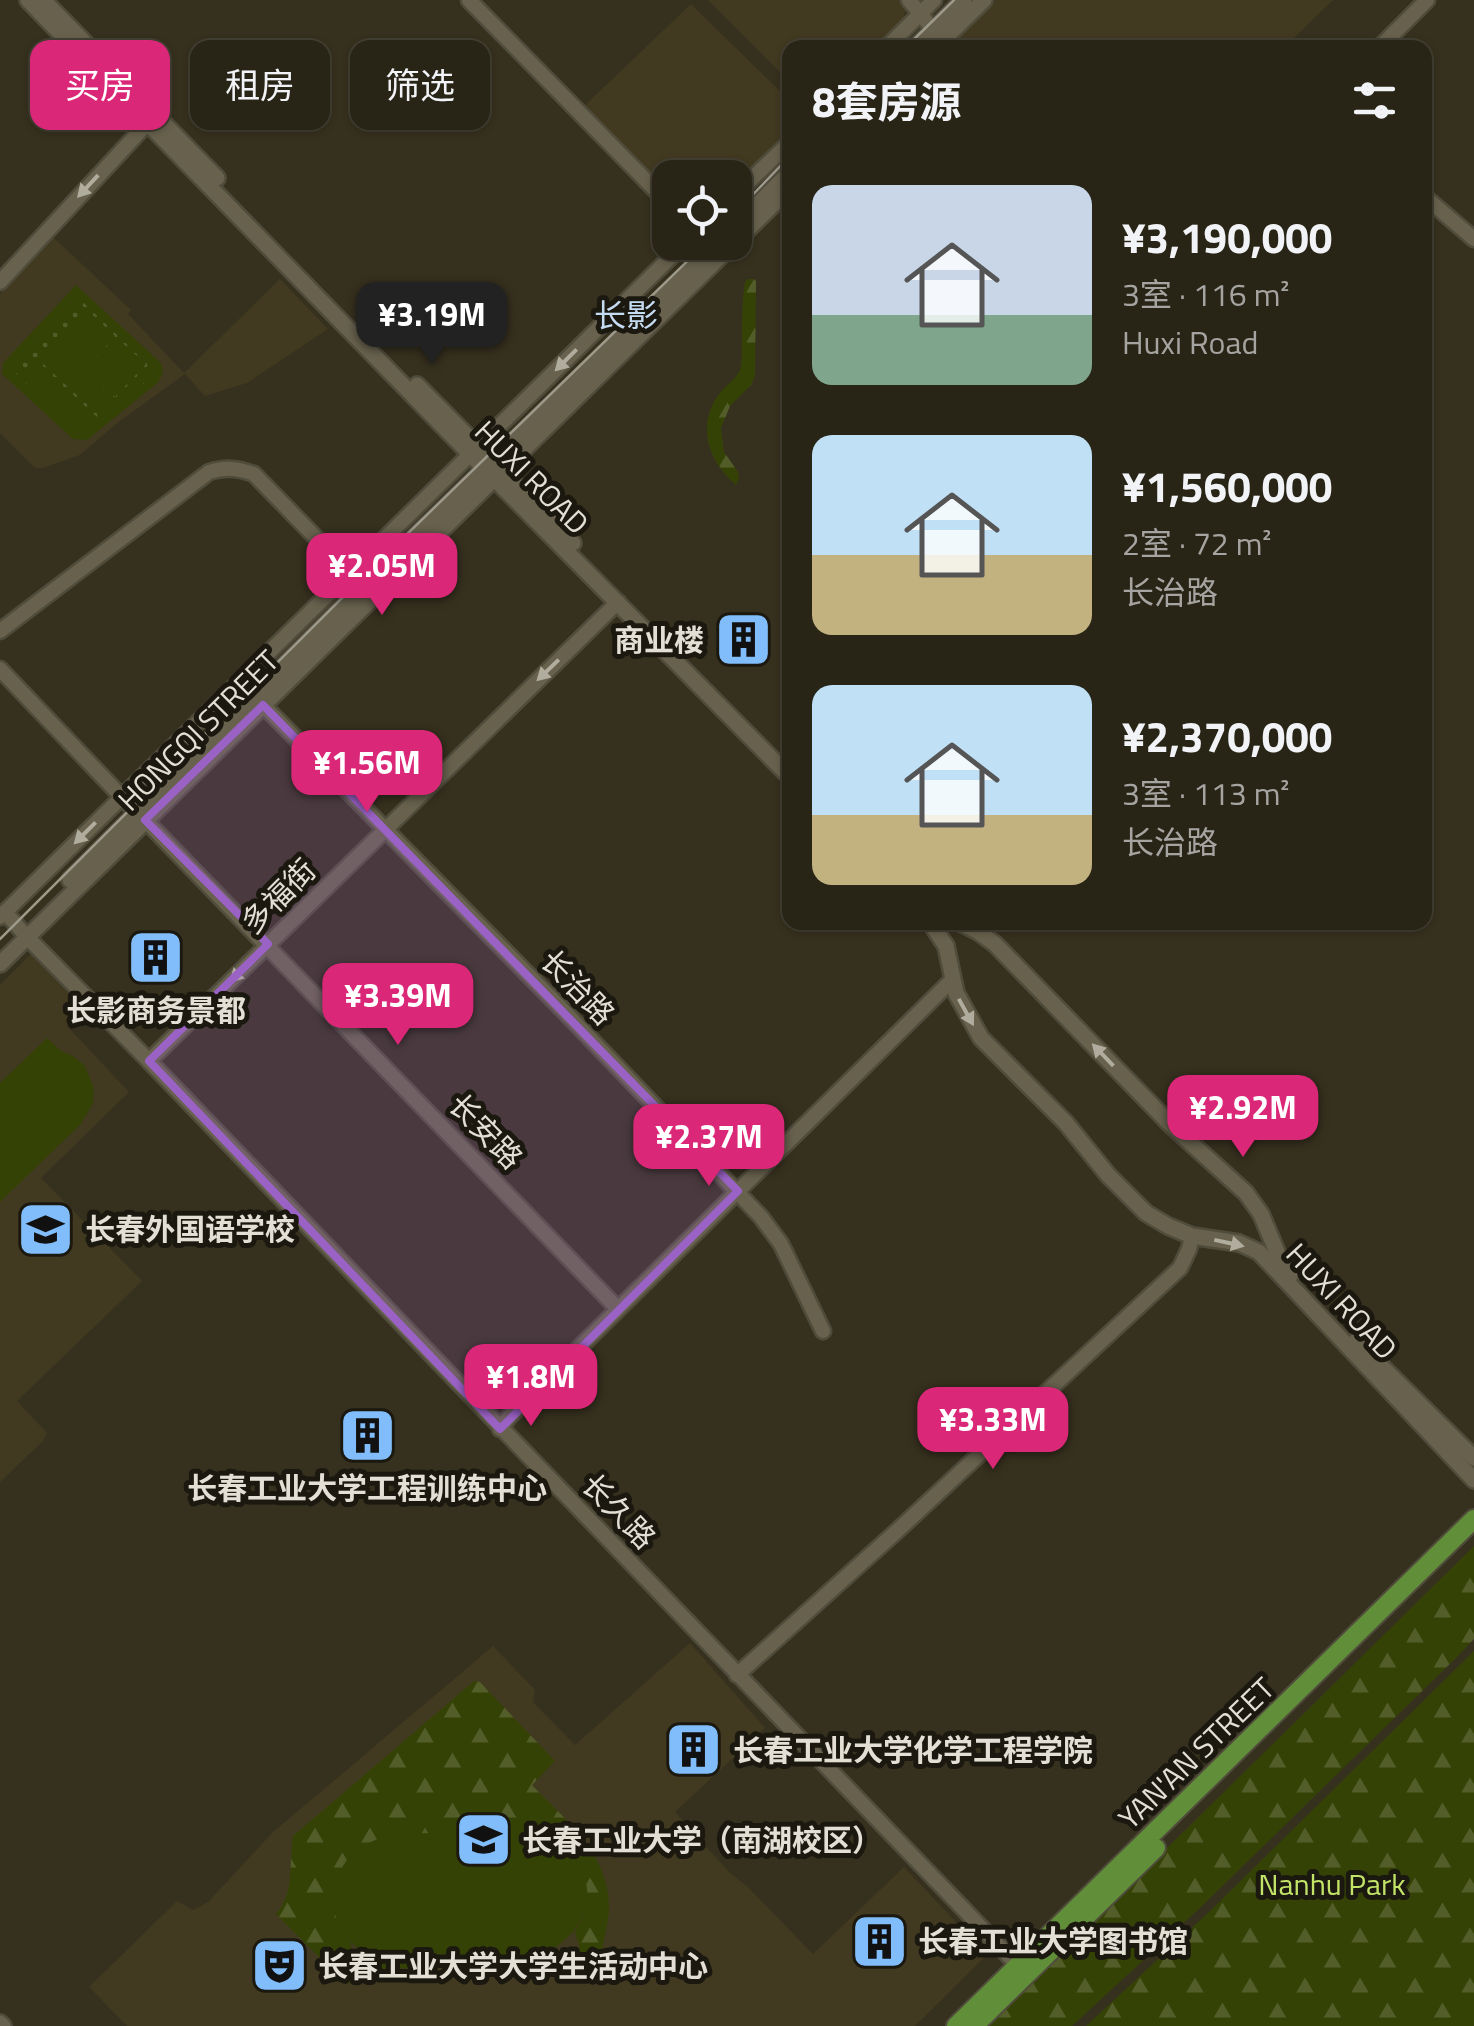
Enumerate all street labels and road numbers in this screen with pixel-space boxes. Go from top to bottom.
street label: HUXI ROAD [464,409,600,545]
street label: HONGQI STREET [107,639,289,821]
street label: 多福街 [230,848,326,944]
street label: 长治路 [530,939,626,1035]
street label: 长安路 [438,1083,534,1179]
street label: HUXI ROAD [1276,1232,1408,1370]
street label: 长久路 [571,1463,667,1559]
street label: YAN'AN STREET [1107,1666,1285,1840]

